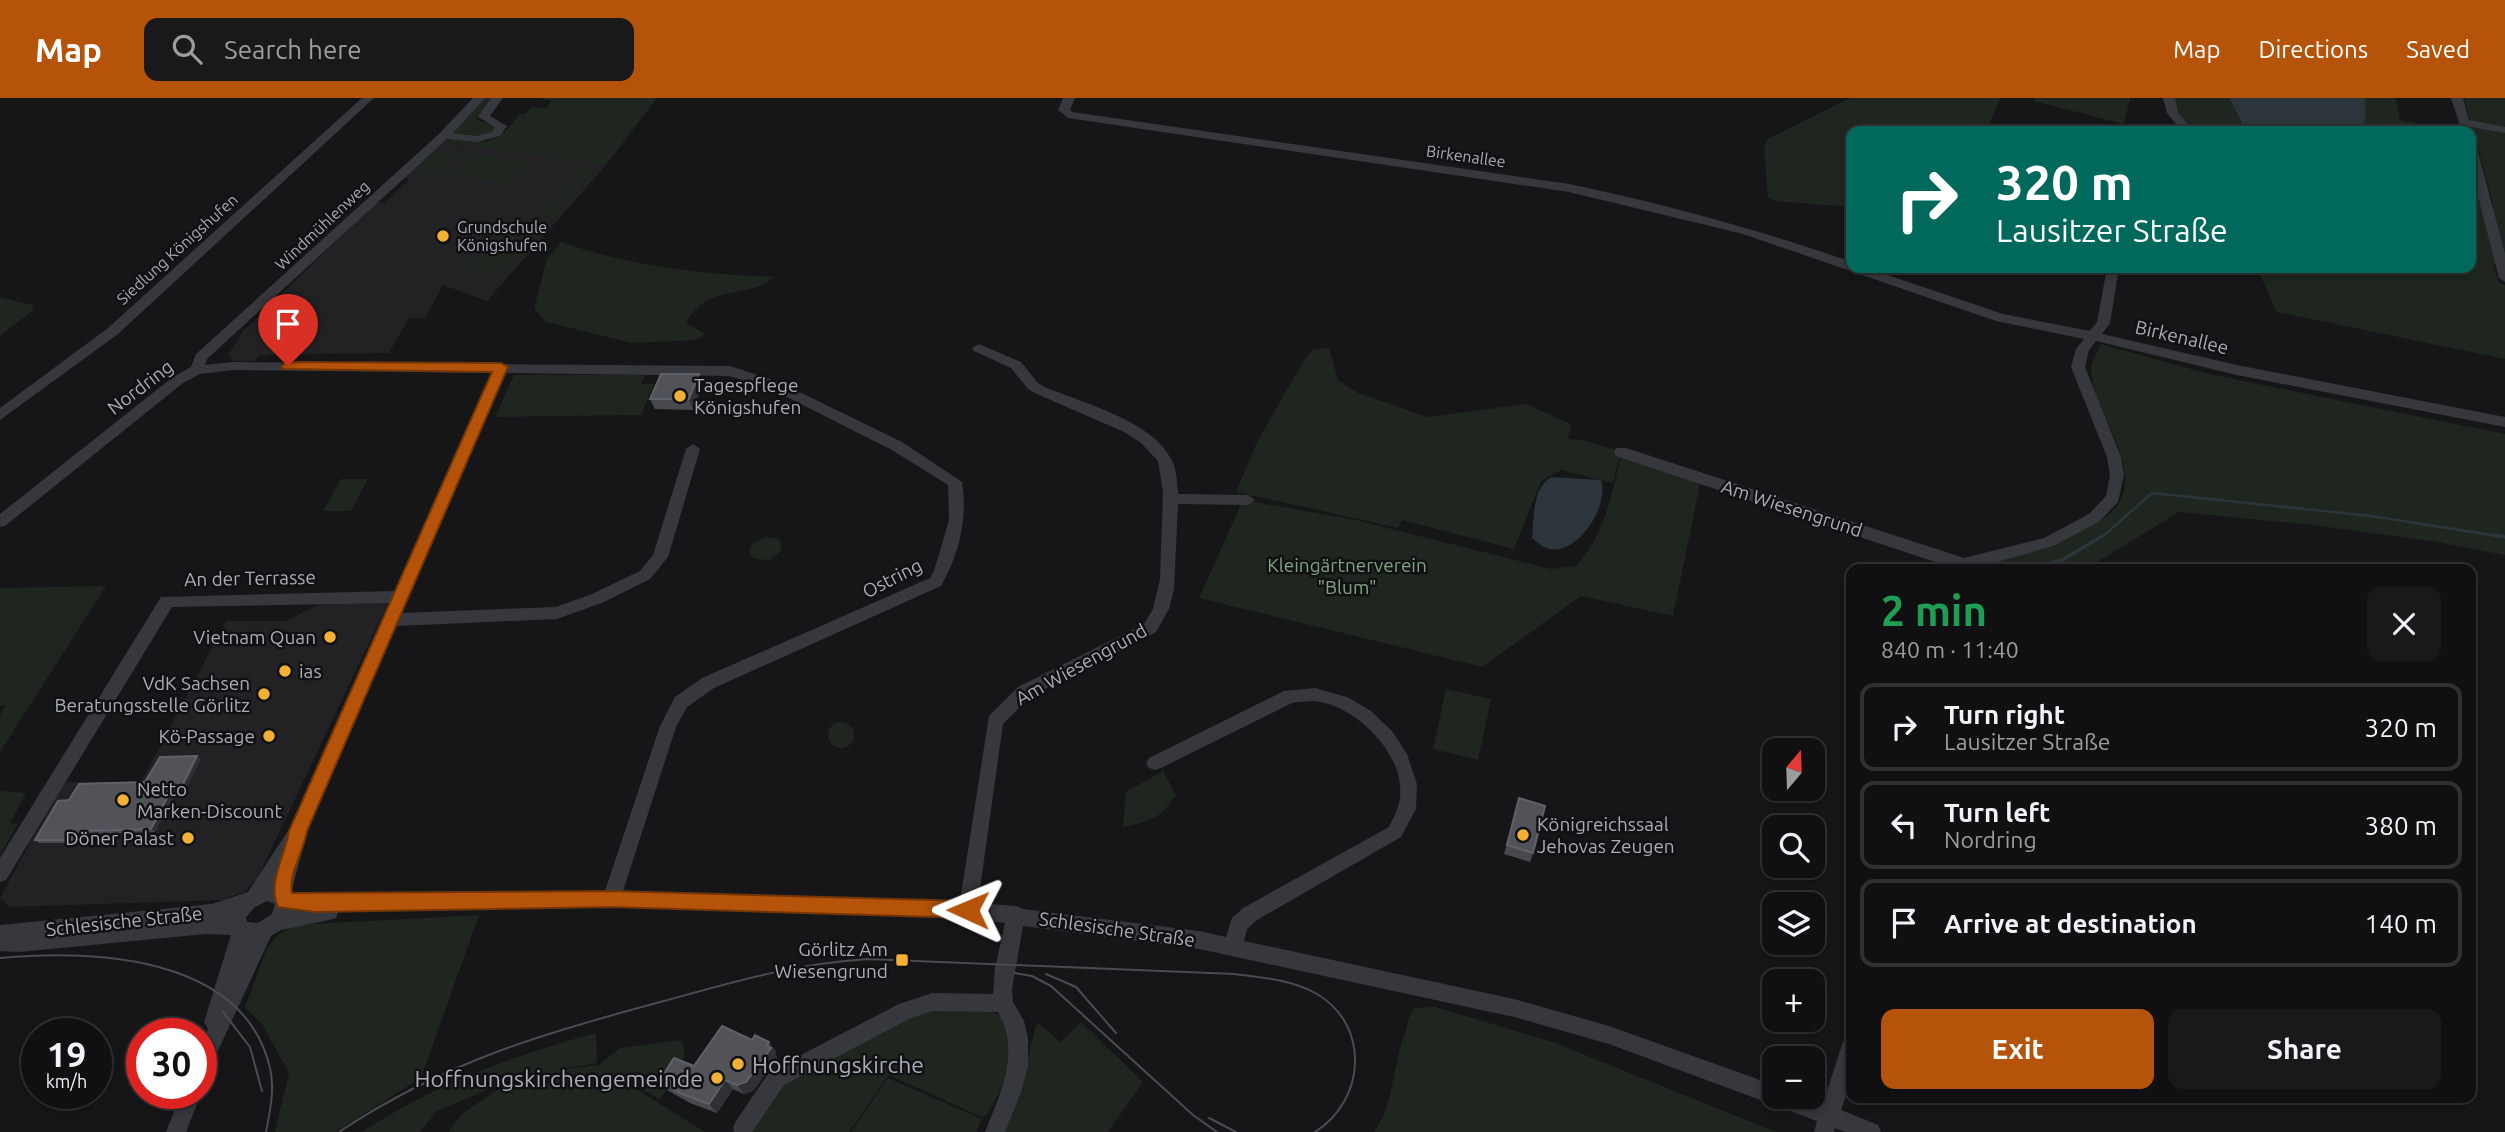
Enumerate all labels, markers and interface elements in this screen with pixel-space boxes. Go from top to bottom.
search box [144,18,634,81]
icon: search [168,30,206,68]
text: Map [35,31,102,68]
text: Search here [224,35,362,64]
text: Map [2173,36,2220,63]
text: Directions [2258,36,2368,63]
text: Saved [2406,36,2470,63]
street label: Birkenallee [1425,142,1507,170]
icon: right [1881,154,1972,245]
text: 320 m [1996,154,2133,209]
street label: Windmühlenweg [271,177,373,273]
street label: Siedlung Königshufen [113,190,241,308]
text: Lausitzer Straße [1996,212,2228,248]
place label: Grundschule Königshufen [457,218,547,254]
marker: Grundschule Königshufen [435,228,451,244]
pin [258,294,318,366]
icon: arrive [269,305,307,343]
street label: Birkenallee [2133,316,2231,358]
street label: Nordring [103,355,177,419]
place label: Tagespflege Königshufen [694,374,801,418]
marker: Tagespflege Königshufen [672,388,688,404]
street label: Am Wiesengrund [1719,475,1865,541]
street label: Ostring [858,554,926,602]
park label: Kleingärtnerverein "Blum" [1267,554,1427,598]
street label: An der Terrasse [184,566,316,590]
text: 2 min [1881,587,1987,634]
button: close [2367,587,2441,661]
street label: Am Wiesengrund [1012,619,1150,709]
place label: Vietnam Quan [193,626,316,648]
marker: Vietnam Quan [322,629,338,645]
text: 840 m · 11:40 [1881,637,2019,662]
place label: ias [299,660,322,682]
marker: ias [277,663,293,679]
place label: VdK Sachsen Beratungsstelle Görlitz [54,672,250,716]
marker: VdK Sachsen Beratungsstelle Görlitz [256,686,272,702]
text: Turn right [1944,700,2065,729]
icon: right [1885,708,1923,746]
text: 320 m [2365,713,2437,742]
place label: Kö-Passage [158,725,255,747]
marker: Kö-Passage [261,728,277,744]
text: Lausitzer Straße [1944,729,2111,754]
north arrow [1762,738,1825,802]
map controls [1762,738,1825,1109]
place label: Netto Marken-Discount [137,778,282,822]
marker: Netto Marken-Discount [115,792,131,808]
text: Turn left [1944,798,2050,827]
icon: left [1885,806,1923,844]
text: 380 m [2365,811,2437,840]
place label: Königreichssaal Jehovas Zeugen [1537,813,1675,857]
button: search [1762,815,1825,878]
place label: Döner Palast [65,827,175,849]
marker: Königreichssaal Jehovas Zeugen [1515,827,1531,843]
text: Nordring [1944,827,2037,852]
marker: Döner Palast [180,830,196,846]
position arrow [931,873,1005,947]
button: layers [1762,892,1825,955]
street label: Schlesische Straße [45,902,203,940]
icon: arrive [1885,904,1923,942]
street label: Schlesische Straße [1038,907,1196,951]
text: Arrive at destination [1944,909,2197,938]
text: 140 m [2365,909,2437,938]
place label: Görlitz Am Wiesengrund [774,938,888,982]
marker: Görlitz Am Wiesengrund [894,952,910,968]
button: + [1762,969,1825,1032]
button: Exit [1881,1009,2154,1089]
button: Share [2168,1009,2441,1089]
speed limit sign: 30 [126,1018,217,1109]
text: 19 [47,1034,86,1074]
button: − [1762,1046,1825,1109]
place label: Hoffnungskirche [752,1052,924,1077]
marker: Hoffnungskirche [730,1056,746,1072]
place label: Hoffnungskirchengemeinde [414,1066,703,1091]
marker: Hoffnungskirchengemeinde [709,1070,725,1086]
text: km/h [46,1071,87,1091]

